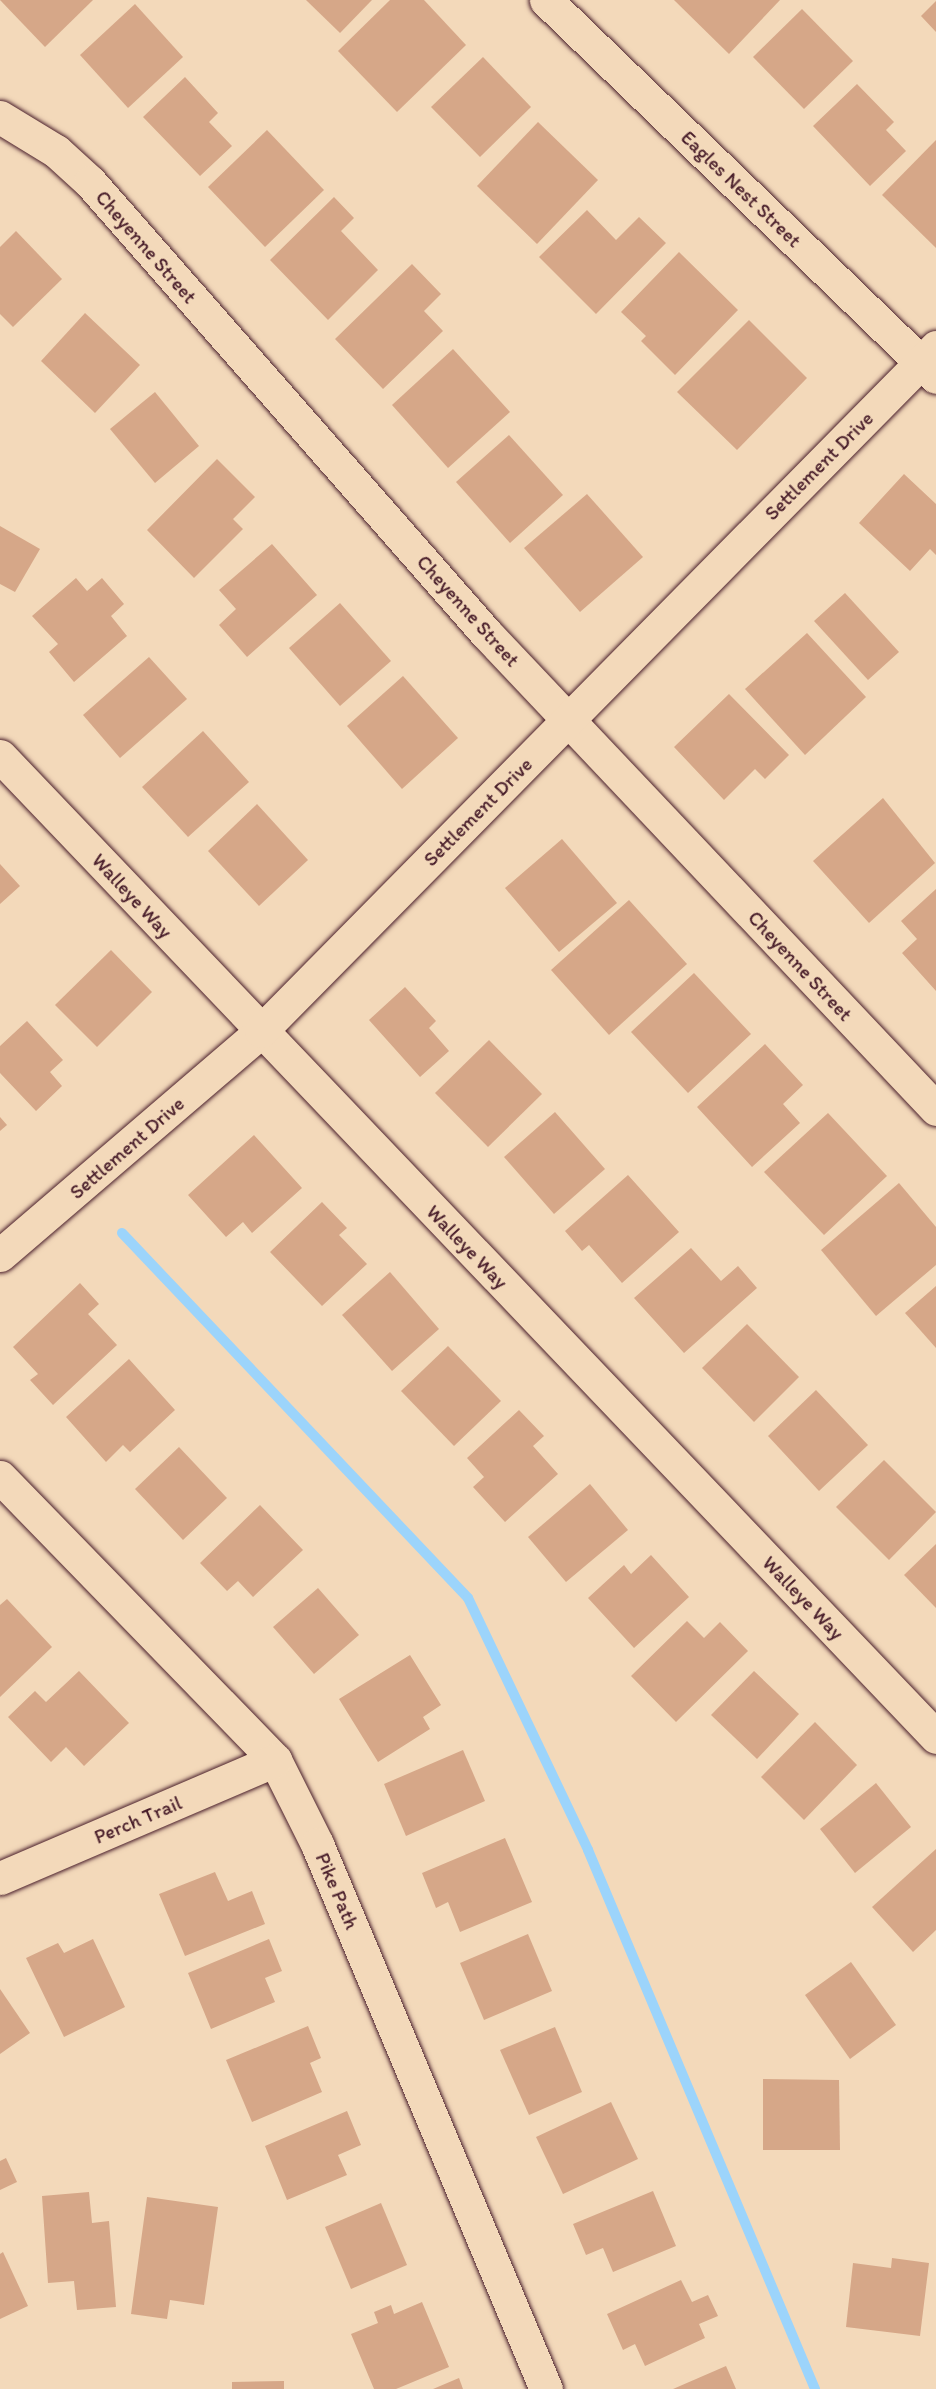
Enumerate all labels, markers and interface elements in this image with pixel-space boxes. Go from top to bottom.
street label: Eagles Nest Street [676,126,806,252]
street label: Cheyenne Street [90,186,202,308]
street label: Settlement Drive [759,406,879,526]
street label: Cheyenne Street [412,550,524,672]
street label: Settlement Drive [418,752,538,872]
street label: Walleye Way [87,849,177,943]
street label: Cheyenne Street [743,906,857,1026]
street label: Settlement Drive [65,1092,189,1204]
street label: Walleye Way [421,1200,513,1294]
street label: Walleye Way [757,1551,849,1645]
street label: Perch Trail [91,1791,185,1849]
street label: Pike Path [310,1850,364,1932]

